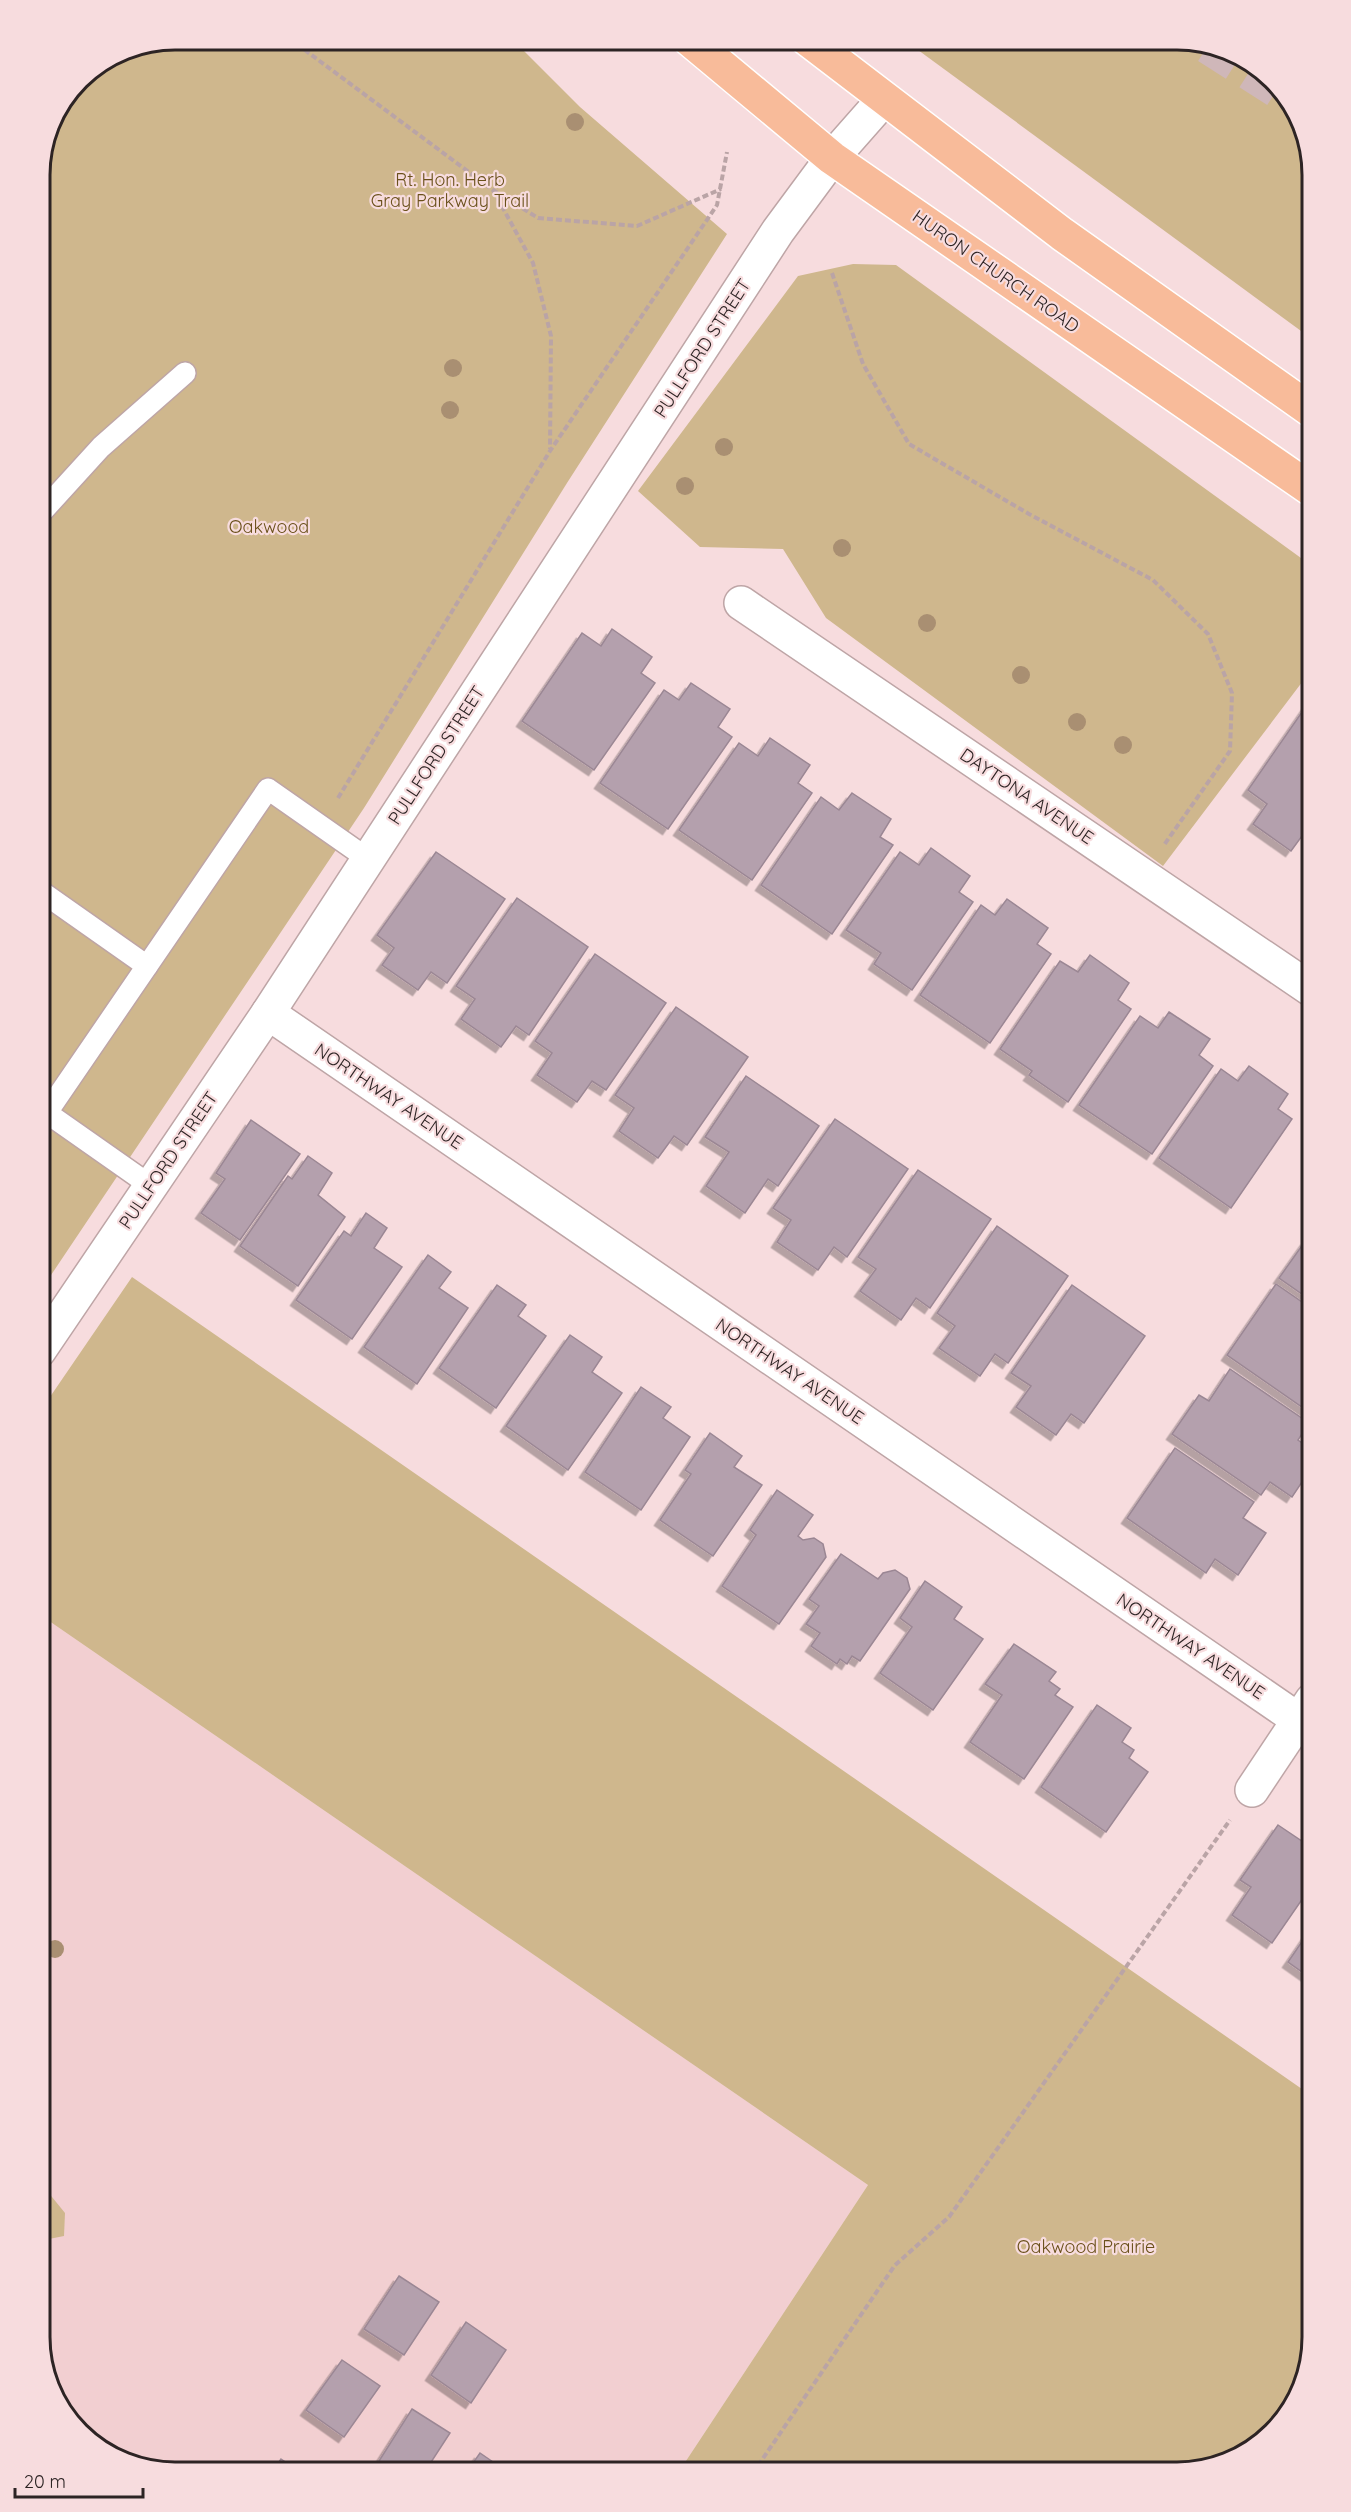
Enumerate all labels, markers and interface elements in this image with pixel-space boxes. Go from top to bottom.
park label: Rt. Hon. Herb Gray Parkway Trail [371,168,529,212]
street label: HURON CHURCH ROAD [908,205,1084,337]
street label: PULLFORD STREET [649,274,756,422]
park label: Oakwood [229,515,309,538]
street label: PULLFORD STREET [383,681,490,829]
street label: DAYTONA AVENUE [956,743,1098,849]
street label: NORTHWAY AVENUE [311,1038,467,1154]
street label: PULLFORD STREET [114,1087,223,1233]
street label: NORTHWAY AVENUE [712,1313,868,1429]
street label: NORTHWAY AVENUE [1113,1588,1269,1704]
park label: Oakwood Prairie [1017,2235,1155,2258]
scale bar [15,2461,142,2499]
text: 20 m [24,2470,66,2493]

